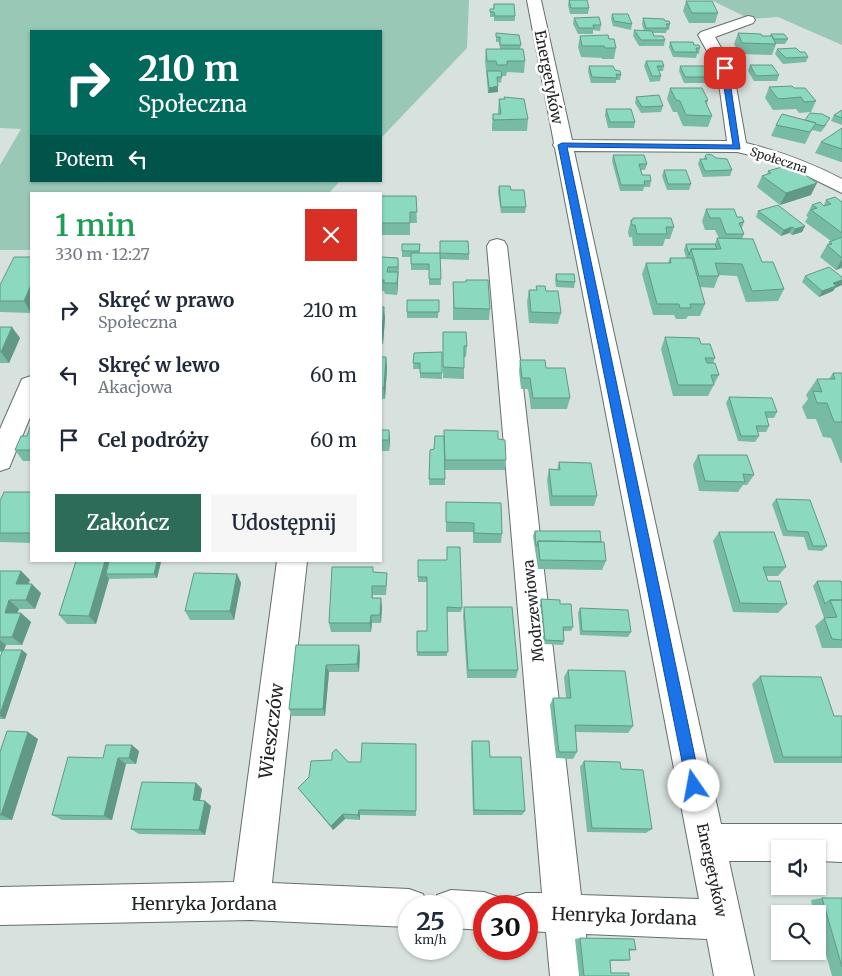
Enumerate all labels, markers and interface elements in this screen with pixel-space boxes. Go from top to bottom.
street label: Energetyków [531,28,567,126]
text: 210 m [138,47,239,91]
pin [704,47,746,89]
icon: right [55,50,120,115]
icon: arrive [711,54,739,82]
text: Społeczna [138,90,247,118]
street label: Społeczna [748,144,810,176]
icon: left [124,145,152,173]
text: Potem [55,147,114,171]
text: 1 min [55,206,136,244]
button: close [305,209,357,261]
text: 330 m · 12:27 [55,244,150,264]
text: Skręć w prawo [98,288,234,312]
icon: right [55,296,83,324]
text: 210 m [303,298,357,322]
text: Społeczna [98,312,177,332]
text: Skręć w lewo [98,353,220,377]
icon: left [55,361,83,389]
text: 60 m [310,363,357,387]
text: Akacjowa [98,377,172,397]
icon: arrive [55,426,83,454]
text: Cel podróży [98,428,209,452]
text: 60 m [310,428,357,452]
button: Zakończ [55,494,201,552]
button: Udostępnij [211,494,357,552]
street label: Modrzewiowa [518,559,548,663]
street label: Wieszczów [254,681,288,781]
position arrow [667,759,719,811]
street label: Energetyków [693,821,731,919]
map controls [771,840,826,960]
button: sound [771,840,826,895]
street label: Henryka Jordana [131,892,277,915]
speed limit sign: 30 [473,895,538,960]
street label: Henryka Jordana [551,902,698,930]
text: 25 [416,905,445,937]
button: search [771,905,826,960]
text: km/h [415,932,446,947]

